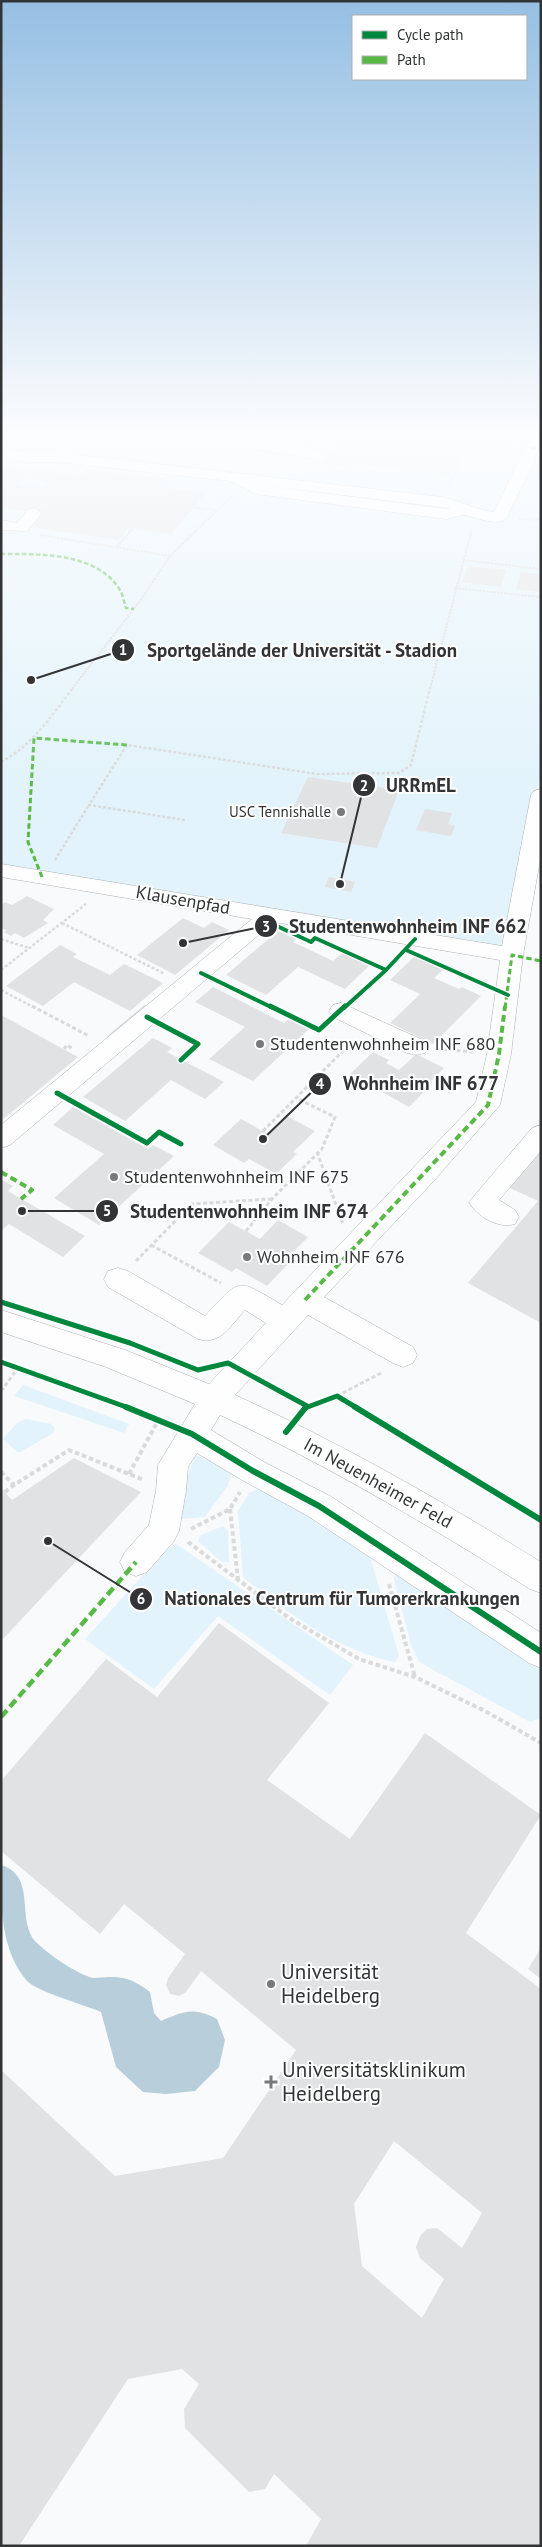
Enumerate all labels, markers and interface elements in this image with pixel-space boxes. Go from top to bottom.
legend [352,15,527,80]
text: Cycle path [397,25,463,44]
text: Path [397,50,426,69]
callout: Sportgelände der Universität - Stadion [111,633,468,667]
text: Sportgelände der Universität - Stadion [147,638,457,662]
text: 1 [119,640,127,659]
callout: URRmEL [351,768,466,802]
text: URRmEL [386,773,456,797]
text: 2 [360,776,368,795]
place label: USC Tennishalle [229,802,331,821]
marker: USC Tennishalle [335,806,347,818]
street label: Klausenpfad [134,880,232,919]
callout: Studentenwohnheim INF 662 [254,909,537,943]
text: Studentenwohnheim INF 662 [289,914,527,938]
text: 3 [262,917,270,936]
place label: Studentenwohnheim INF 680 [270,1032,496,1055]
marker: Studentenwohnheim INF 680 [254,1038,266,1050]
callout: Wohnheim INF 677 [308,1067,509,1101]
text: Wohnheim INF 677 [343,1071,499,1095]
text: 4 [316,1074,325,1093]
place label: Studentenwohnheim INF 675 [124,1165,349,1188]
marker: Studentenwohnheim INF 675 [108,1171,120,1183]
callout: Studentenwohnheim INF 674 [95,1194,378,1228]
text: Studentenwohnheim INF 674 [130,1199,368,1223]
text: 5 [103,1201,111,1220]
place label: Wohnheim INF 676 [257,1245,405,1268]
marker: Wohnheim INF 676 [241,1251,253,1263]
street label: Im Neuenheimer Feld [300,1432,457,1533]
callout: Nationales Centrum für Tumorerkrankungen [129,1582,530,1616]
text: Nationales Centrum für Tumorerkrankungen [164,1586,520,1610]
text: 6 [137,1589,145,1608]
place label: Universität Heidelberg [281,1958,380,2009]
marker: Universität Heidelberg [265,1978,277,1990]
place label: Universitätsklinikum Heidelberg [282,2056,466,2107]
marker: Universitätsklinikum Heidelberg [264,2075,278,2089]

